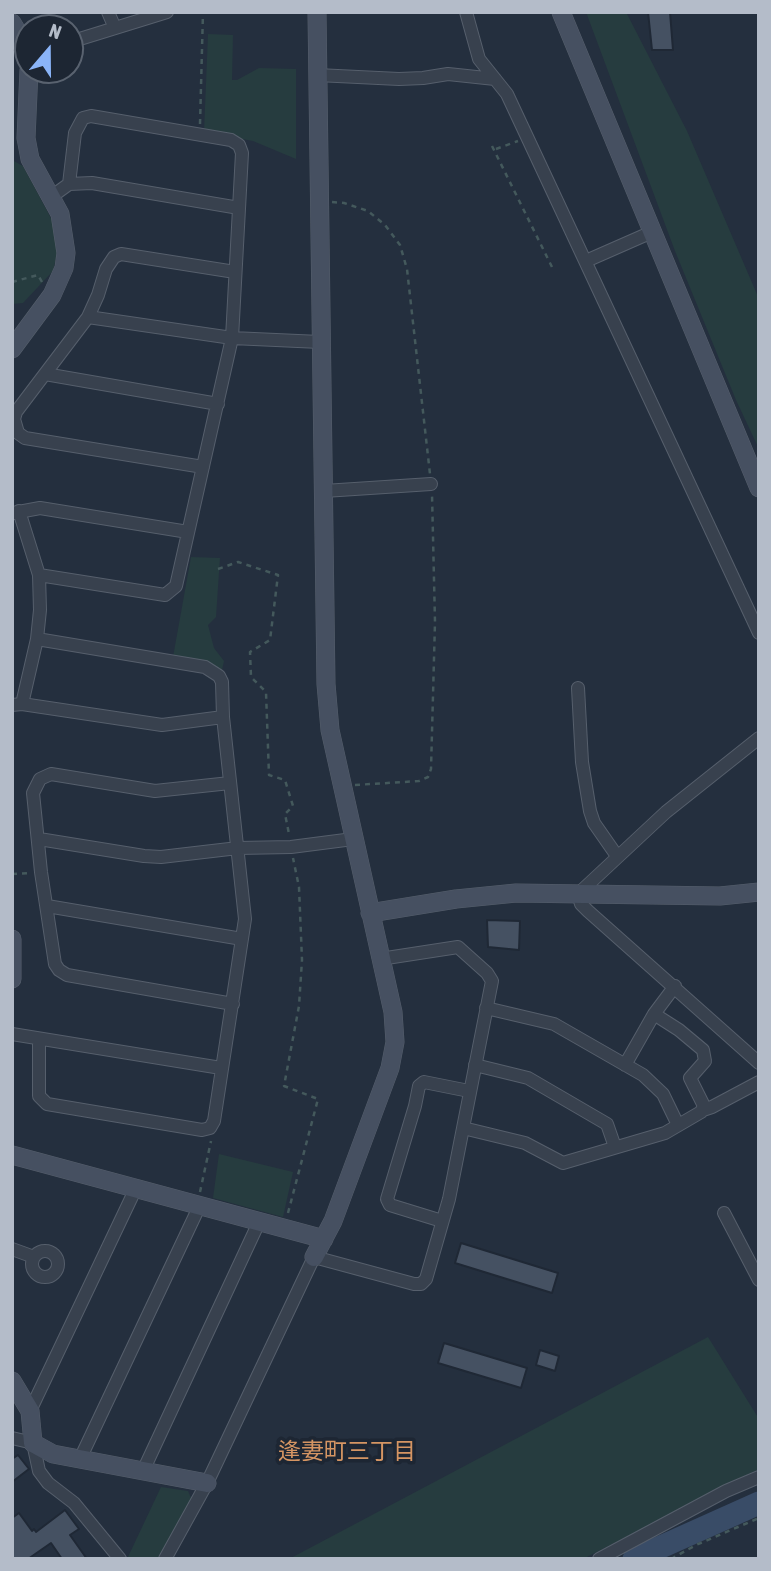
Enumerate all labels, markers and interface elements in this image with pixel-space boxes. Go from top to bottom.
north arrow [14,14,84,84]
text: N [46,19,65,43]
district label: 逢妻町三丁目 [278,1438,416,1466]

